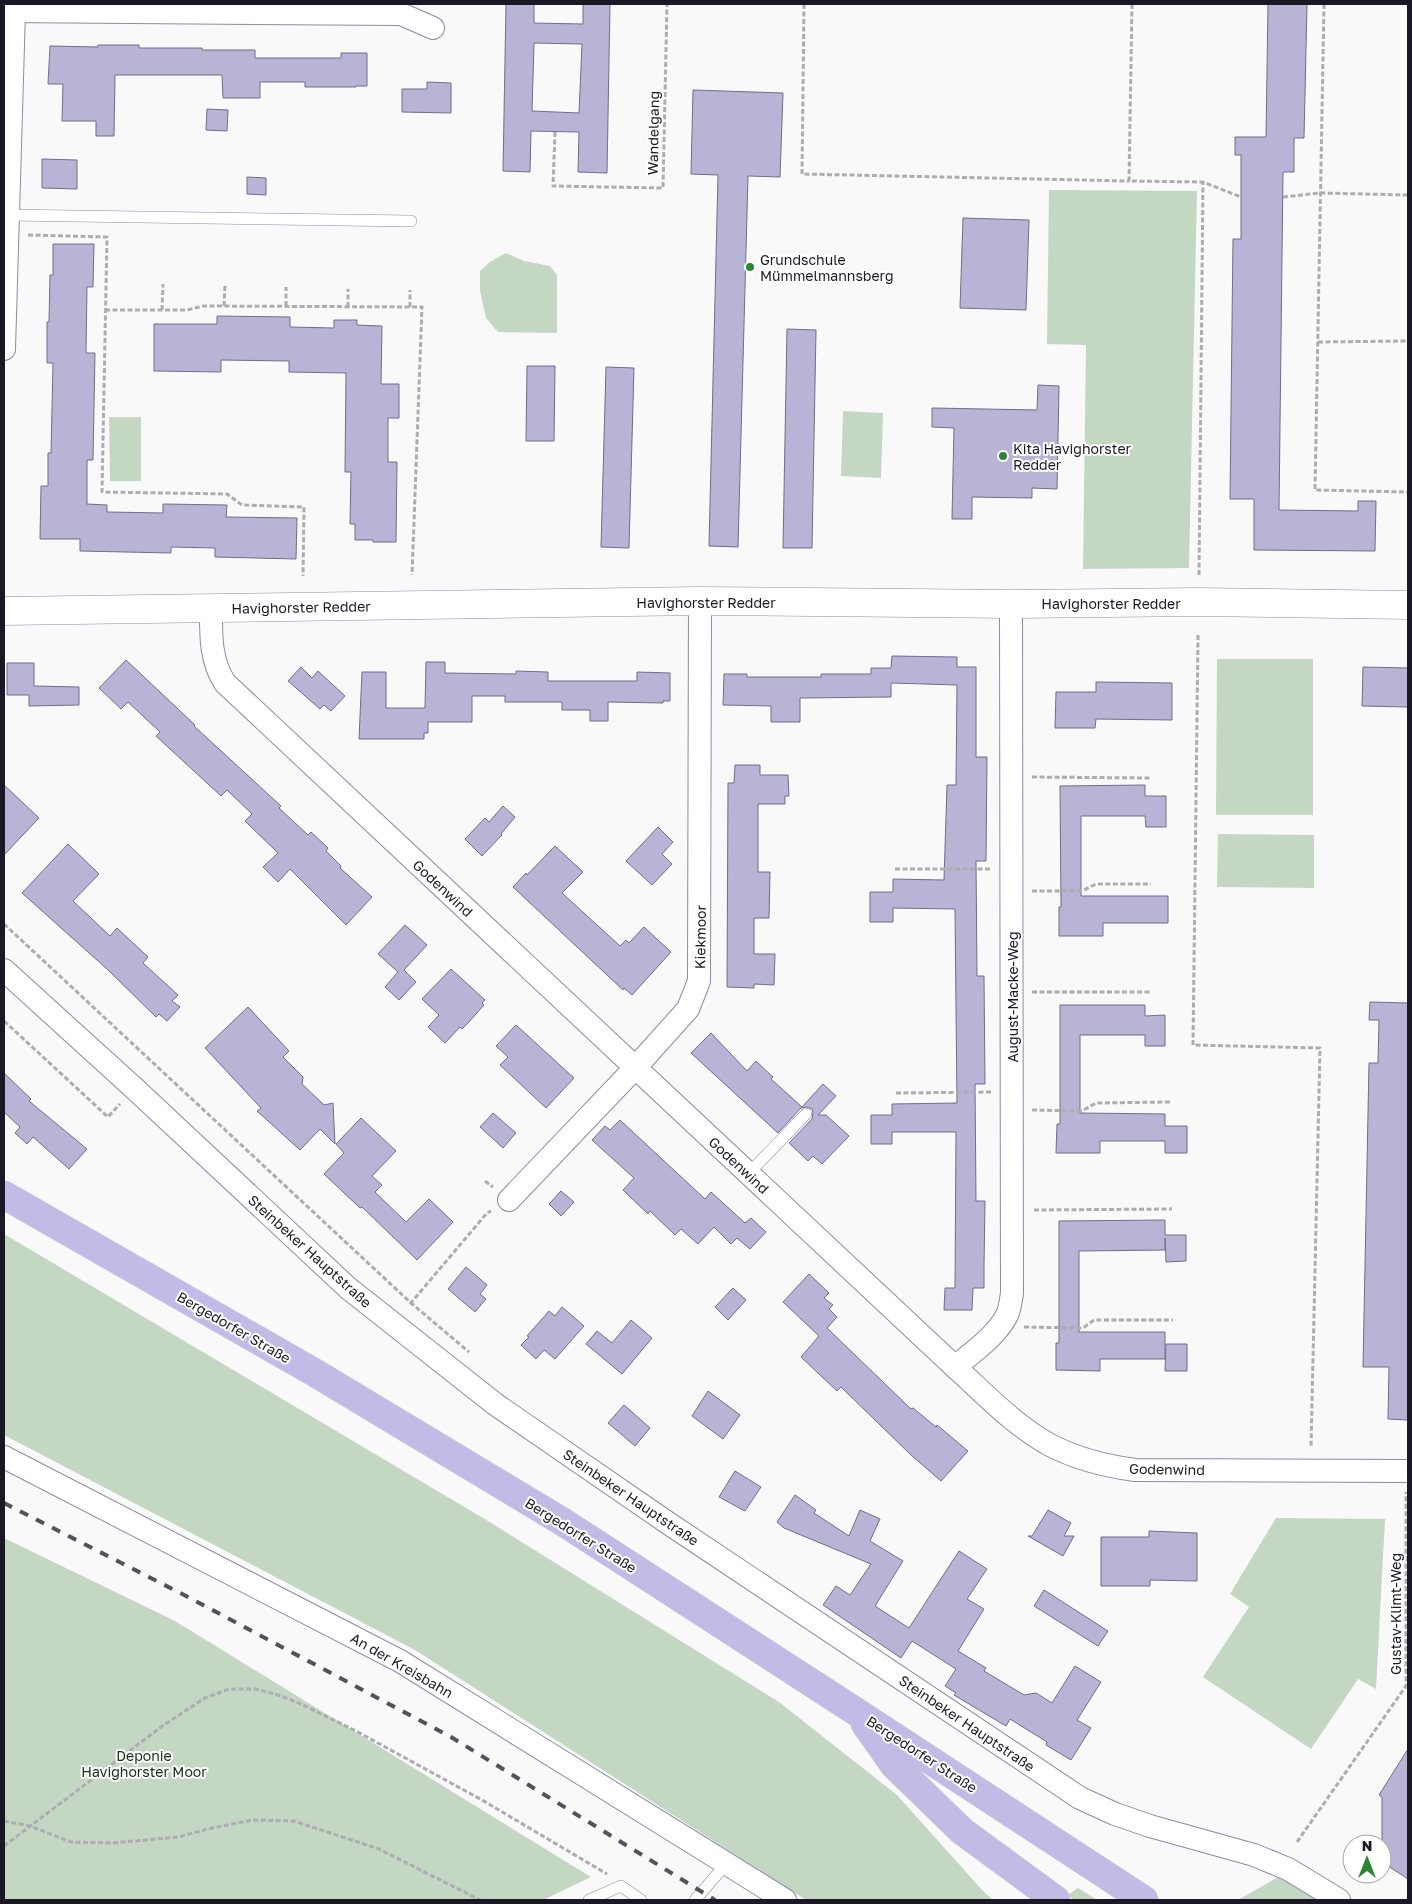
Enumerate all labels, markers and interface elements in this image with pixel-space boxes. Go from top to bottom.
street label: Wandelgang [644,91,662,175]
place label: Grundschule Mümmelmannsberg [760,251,894,284]
marker: Grundschule Mümmelmannsberg [744,261,756,273]
place label: Kita Havighorster Redder [1013,440,1132,473]
marker: Kita Havighorster Redder [997,450,1009,462]
street label: Havighorster Redder [636,594,776,611]
street label: Havighorster Redder [1041,595,1181,612]
street label: Havighorster Redder [231,597,371,617]
street label: Godenwind [409,856,477,920]
street label: Kiekmoor [691,904,709,969]
street label: August-Macke-Weg [1004,932,1021,1062]
street label: Godenwind [705,1133,773,1197]
street label: Steinbeker Hauptstraße [245,1191,375,1311]
street label: Bergedorfer Straße [174,1288,294,1366]
street label: Steinbeker Hauptstraße [560,1445,702,1549]
street label: Godenwind [1129,1460,1205,1478]
street label: Bergedorfer Straße [522,1494,640,1576]
street label: Gustav-Klimt-Weg [1387,1553,1404,1675]
street label: An der Kreisbahn [348,1629,456,1701]
street label: Steinbeker Hauptstraße [896,1671,1038,1775]
street label: Bergedorfer Straße [864,1712,980,1796]
park label: Deponie Havighorster Moor [81,1747,207,1780]
north arrow [1342,1834,1392,1884]
text: N [1362,1837,1372,1854]

